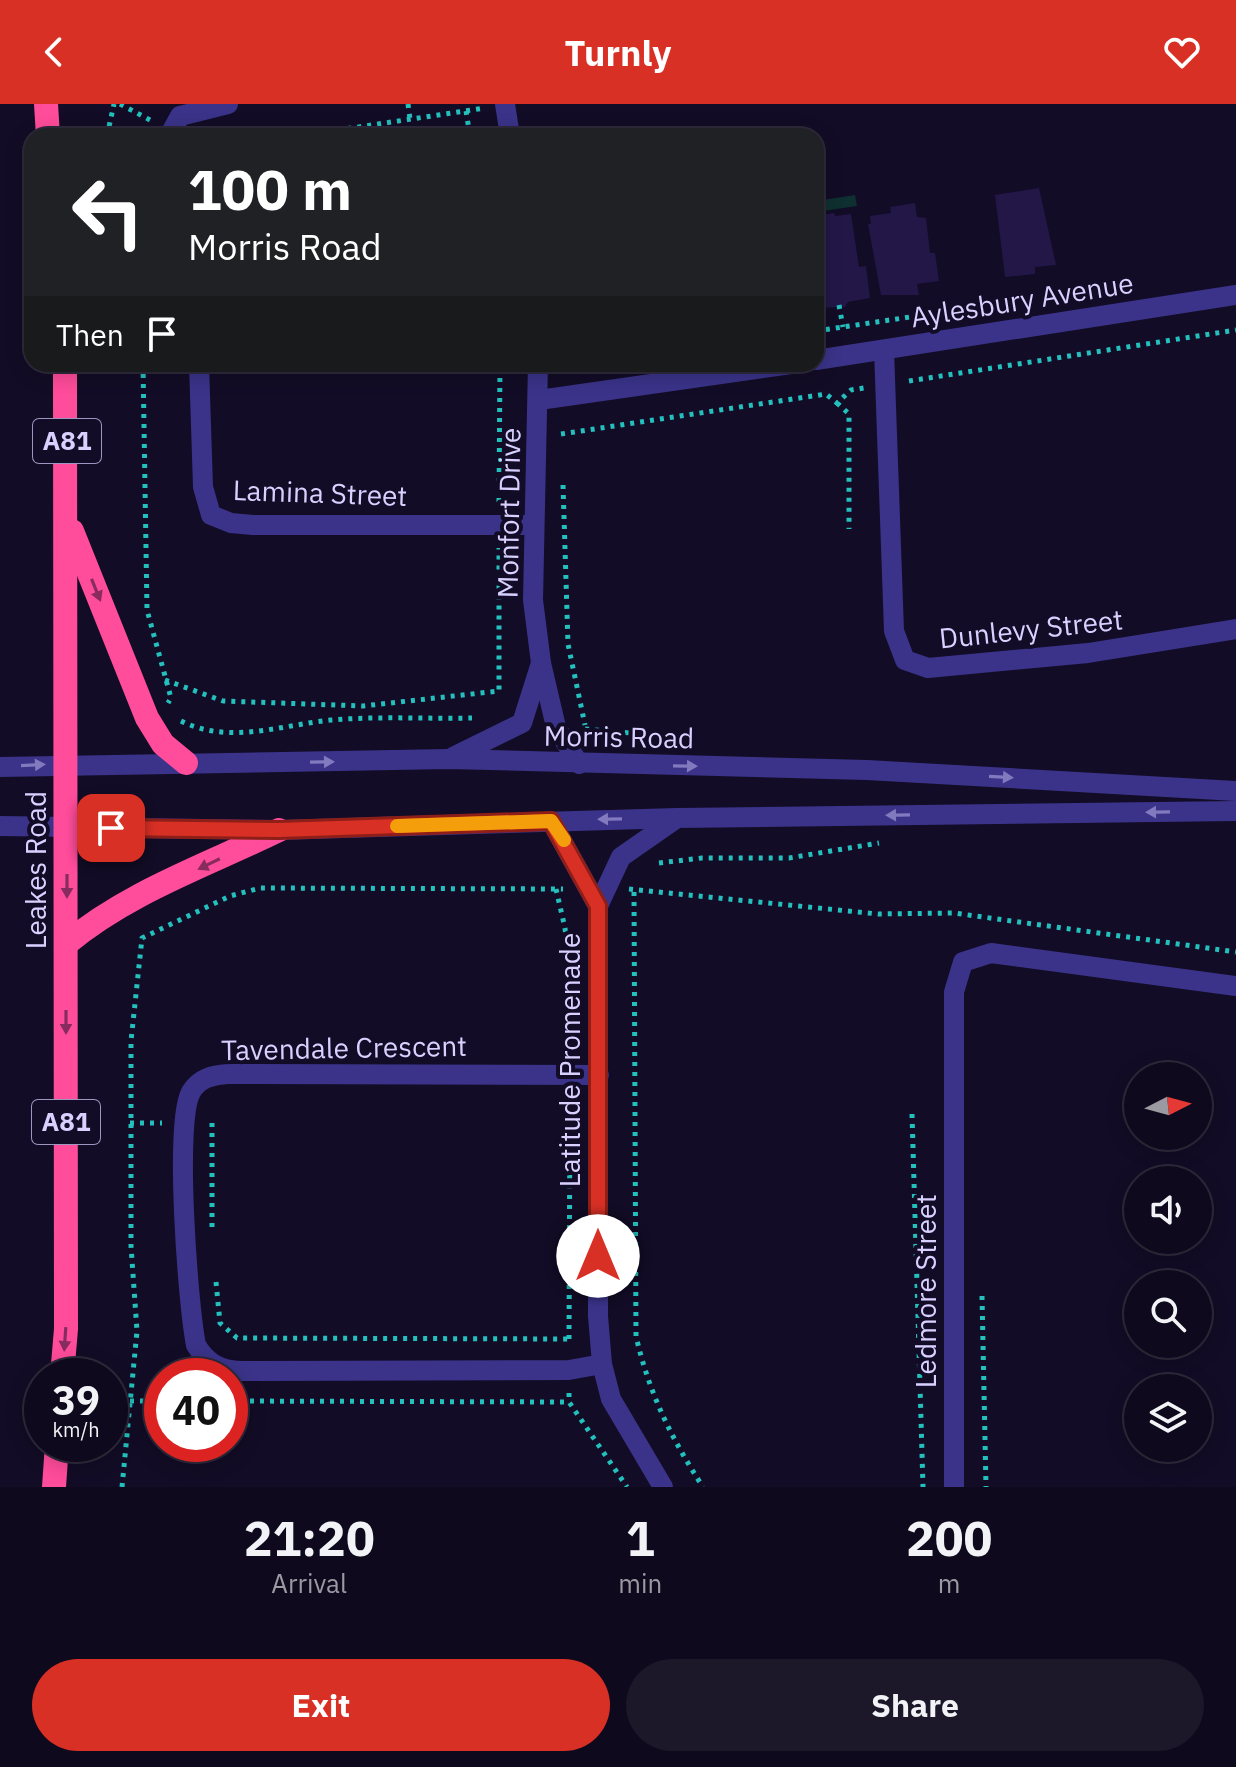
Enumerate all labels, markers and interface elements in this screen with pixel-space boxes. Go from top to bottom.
text: Turnly [565,29,671,76]
icon: back [32,30,76,74]
icon: heart [1160,30,1204,74]
text: 100 m [188,153,352,225]
icon: left [56,160,160,264]
text: Morris Road [188,223,382,270]
street label: Aylesbury Avenue [908,264,1136,335]
icon: arrive [140,312,184,356]
text: Then [56,315,124,354]
road number: A81 [33,419,101,463]
street label: Monfort Drive [489,427,528,599]
street label: Lamina Street [232,471,408,514]
one-way arrow [90,578,103,602]
street label: Dunlevy Street [937,600,1125,657]
street label: Morris Road [543,717,695,756]
one-way arrow [310,755,335,768]
one-way arrow [21,758,46,771]
one-way arrow [673,760,698,773]
one-way arrow [989,771,1014,784]
street label: Leakes Road [17,791,54,949]
pin [77,794,145,862]
icon: arrive [89,806,133,850]
one-way arrow [1145,806,1170,818]
one-way arrow [885,809,910,821]
one-way arrow [597,813,622,826]
one-way arrow [197,857,220,871]
one-way arrow [60,874,73,899]
street label: Latitude Promenade [551,933,588,1187]
one-way arrow [60,1010,72,1035]
street label: Tavendale Crescent [221,1027,467,1068]
north arrow [1124,1062,1212,1150]
map controls [1124,1062,1212,1462]
road number: A81 [32,1100,100,1144]
button: sound [1124,1166,1212,1254]
street label: Ledmore Street [907,1194,944,1388]
position arrow [556,1214,640,1298]
button: search [1124,1270,1212,1358]
one-way arrow [58,1327,71,1352]
speed limit sign: 40 [144,1358,248,1462]
text: 39 [52,1374,100,1426]
button: layers [1124,1374,1212,1462]
text: km/h [52,1416,100,1443]
text: 21:20 [244,1507,375,1569]
text: 1 [626,1507,655,1569]
text: 200 [906,1507,992,1569]
text: Arrival [271,1566,347,1600]
text: min [618,1566,662,1600]
text: m [938,1566,960,1600]
button: Exit [32,1659,610,1751]
button: Share [626,1659,1204,1751]

